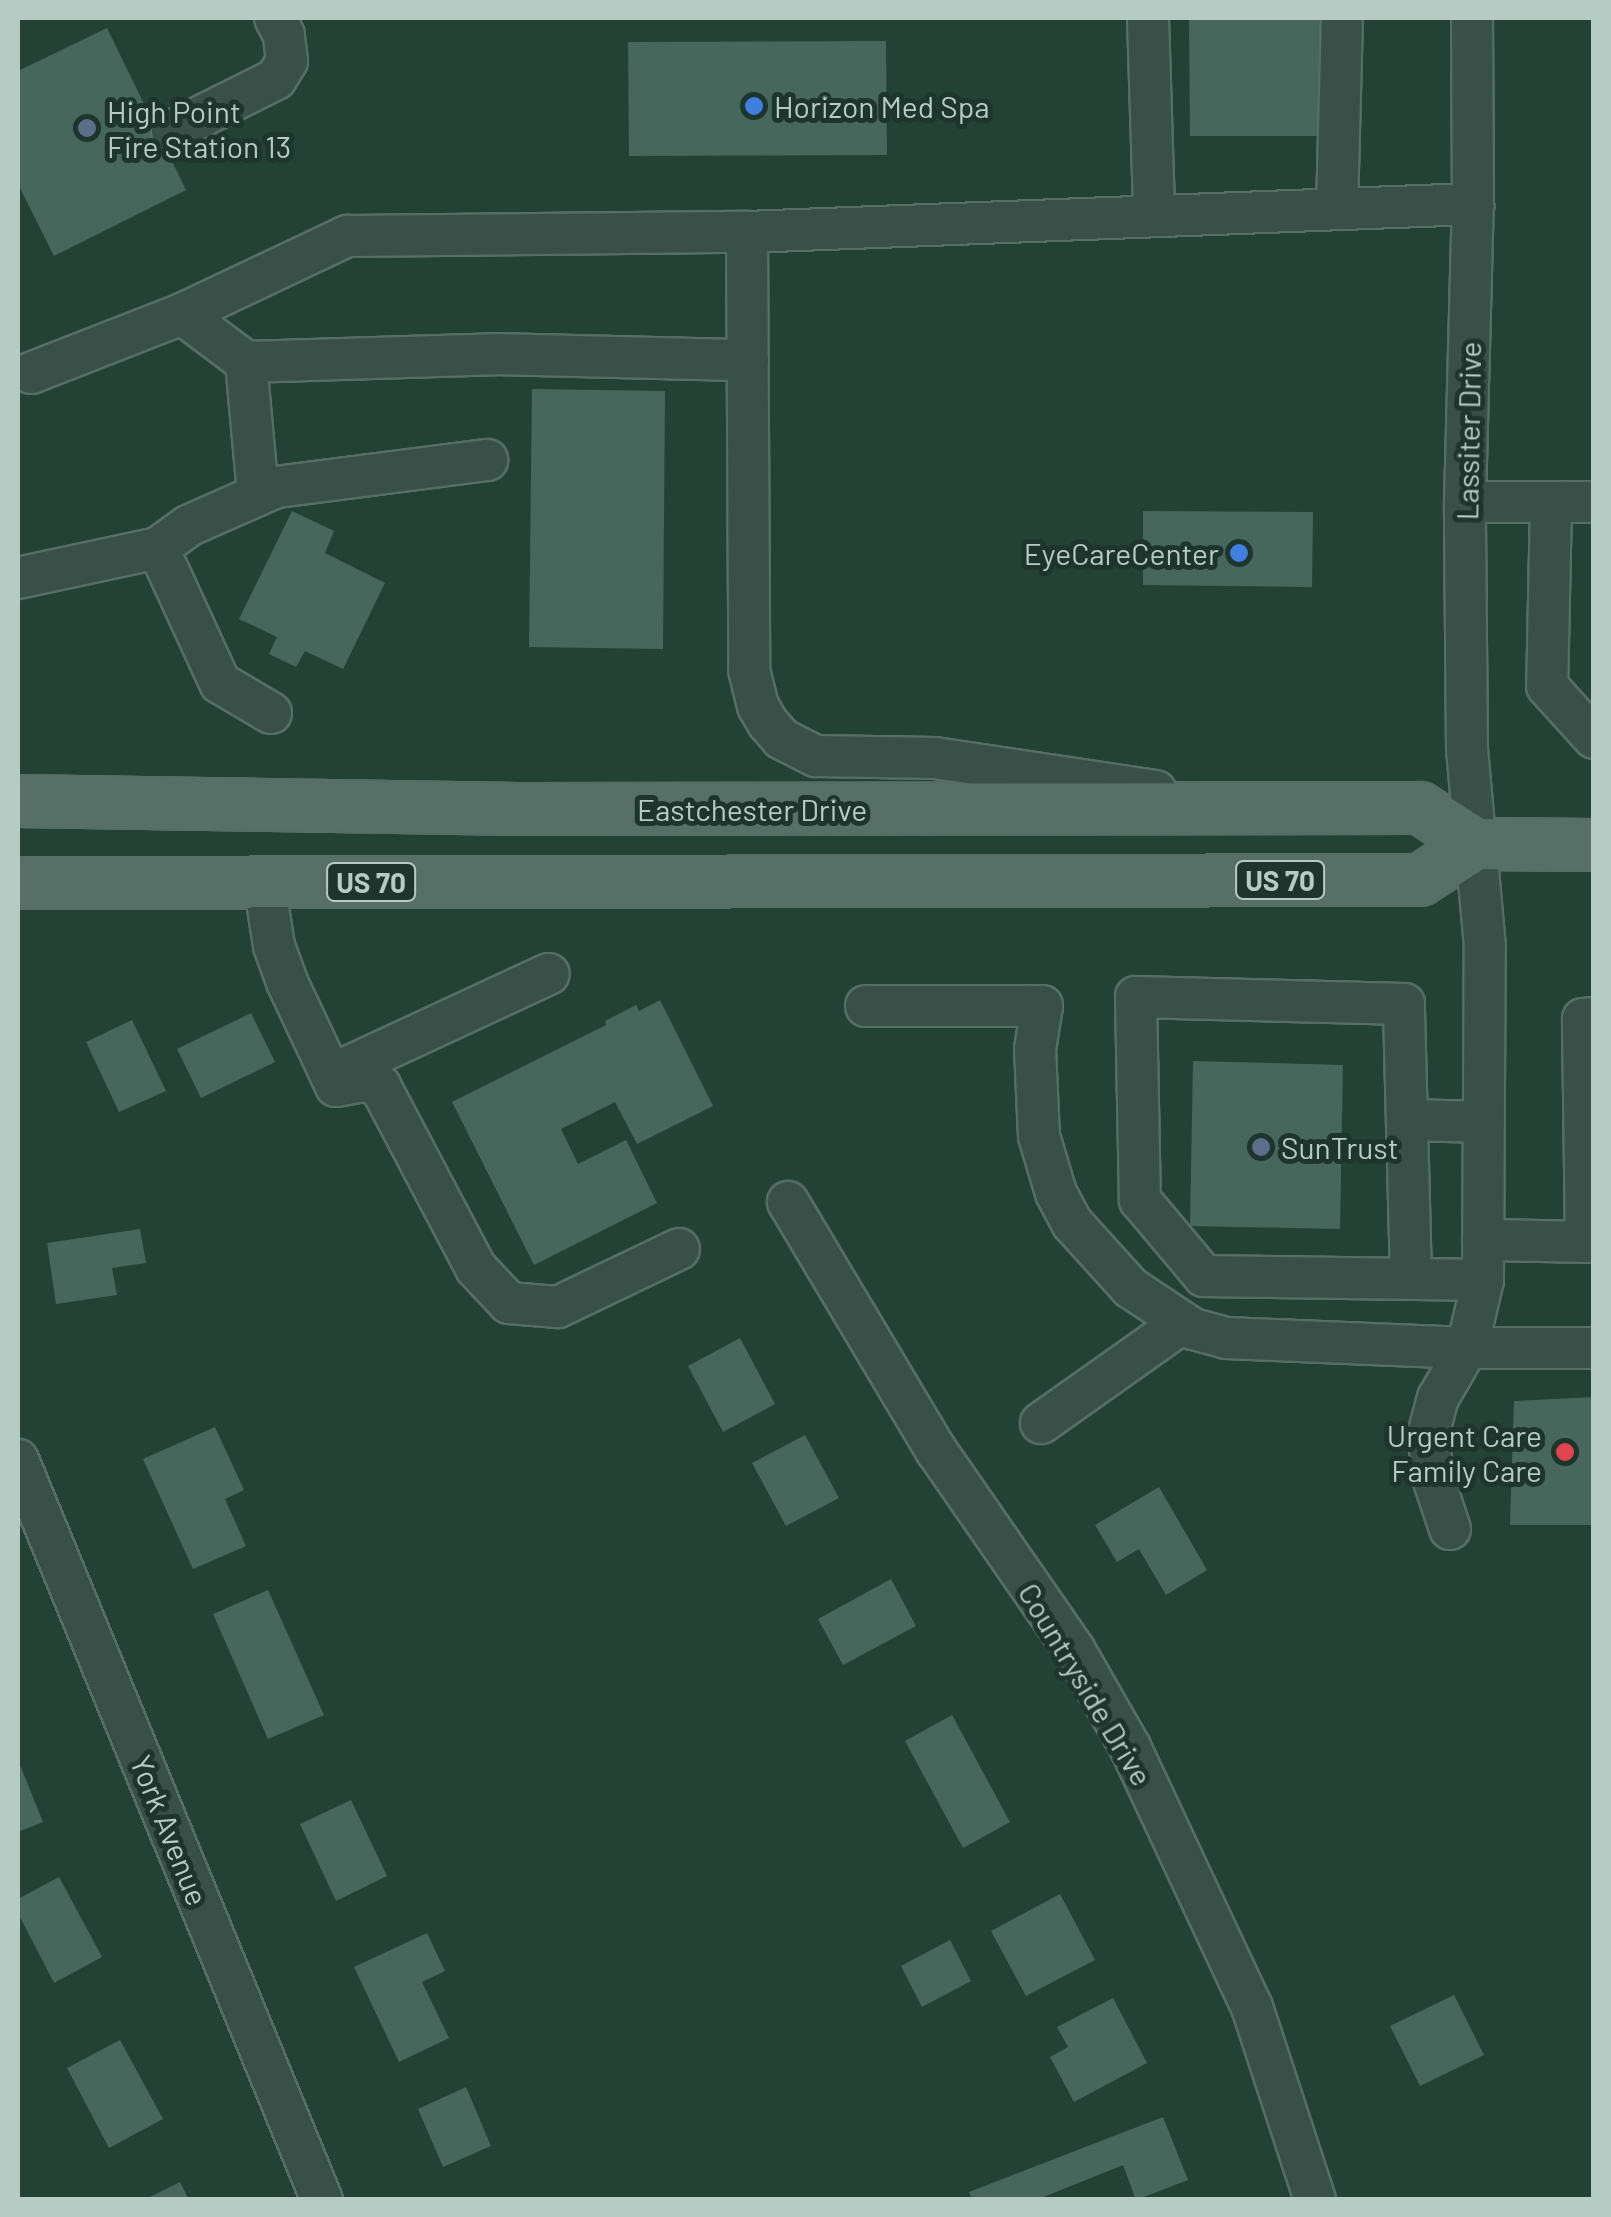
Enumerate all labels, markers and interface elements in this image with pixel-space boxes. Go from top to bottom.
place label: Horizon Med Spa [774,88,990,124]
place label: High Point Fire Station 13 [107,93,291,164]
marker: Horizon Med Spa [743,95,765,117]
marker: High Point Fire Station 13 [76,117,98,139]
street label: Lassiter Drive [1448,341,1488,521]
place label: EyeCareCenter [1024,535,1219,571]
marker: EyeCareCenter [1228,542,1250,564]
street label: Eastchester Drive [637,791,867,827]
road number: US 70 [1235,857,1325,903]
road number: US 70 [326,859,416,905]
place label: SunTrust [1281,1129,1399,1165]
marker: SunTrust [1250,1136,1272,1158]
place label: Urgent Care Family Care [1387,1417,1542,1488]
marker: Urgent Care Family Care [1552,1439,1578,1465]
street label: Countryside Drive [1011,1576,1161,1792]
street label: York Avenue [124,1750,216,1910]

